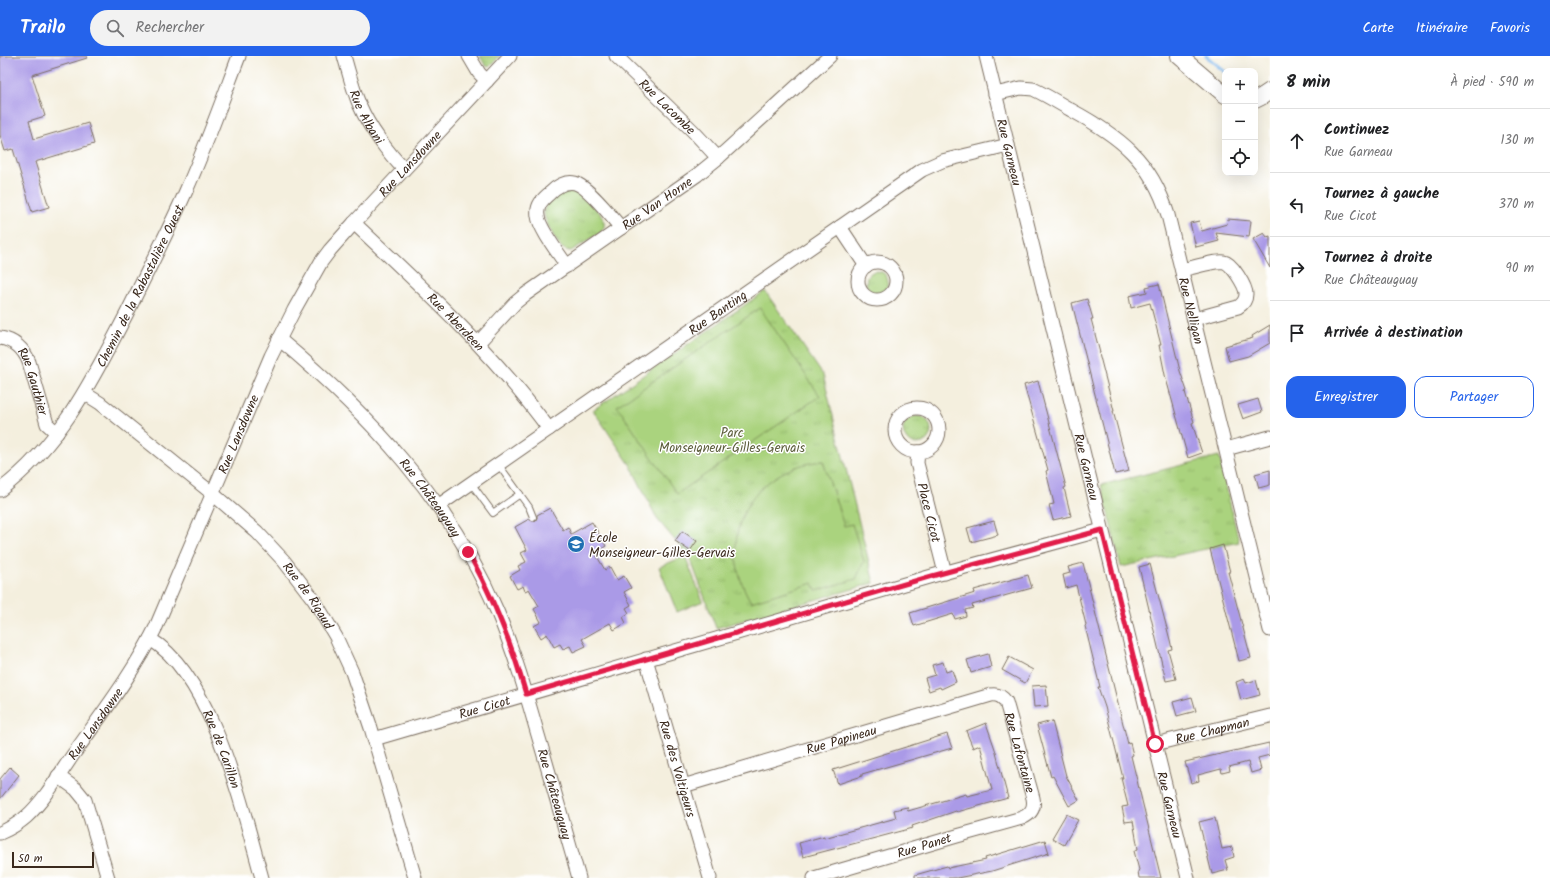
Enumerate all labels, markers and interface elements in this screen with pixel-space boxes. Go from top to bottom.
search box [90,10,370,46]
text: Trailo [20,13,66,43]
text: Rechercher [136,16,204,40]
icon: search [104,17,126,39]
text: Carte [1362,17,1394,39]
text: Itinéraire [1416,17,1468,39]
text: Favoris [1490,17,1530,39]
map controls [1222,68,1258,176]
button: + [1222,68,1258,104]
text: 8 min [1286,69,1330,96]
text: À pied · 590 m [1450,72,1534,93]
street label: Rue Lacombe [633,74,700,140]
street label: Rue Albani [343,87,389,150]
button: − [1222,104,1258,140]
street label: Rue Garneau [990,117,1027,189]
text: Continuez [1324,118,1389,142]
street label: Rue Lansdowne [374,126,447,202]
icon: ahead [1286,130,1308,152]
text: 130 m [1500,130,1534,151]
button: locate [1222,140,1258,176]
text: Rue Garneau [1324,142,1392,163]
street label: Rue Van Horne [618,172,697,236]
text: Tournez à gauche [1324,182,1439,206]
icon: left [1286,194,1308,216]
text: 370 m [1499,194,1534,215]
street label: Chemin de la Rabastalière Ouest [91,201,191,372]
text: Rue Cicot [1324,206,1377,227]
text: Tournez à droite [1324,246,1432,270]
icon: right [1286,258,1308,280]
text: 90 m [1506,258,1534,279]
text: Rue Châteauguay [1324,270,1418,291]
street label: Rue Nelligan [1172,275,1208,347]
street label: Rue Banting [684,285,752,341]
street label: Rue Aberdeen [421,289,489,357]
text: Arrivée à destination [1324,321,1463,345]
icon: arrive [1286,322,1308,344]
street label: Rue Gauthier [11,343,53,419]
button: Enregistrer [1286,376,1406,418]
button: Partager [1414,376,1534,418]
street label: Rue Lansdowne [213,391,266,478]
park label: Parc Monseigneur-Gilles-Gervais [659,423,806,459]
street label: Rue Garneau [1067,431,1104,504]
street label: Rue Châteauguay [393,454,466,543]
street label: Place Cicot [910,481,946,546]
place label: École Monseigneur-Gilles-Gervais [589,528,736,564]
school or university icon: École Monseigneur-Gilles-Gervais [566,534,586,554]
route end [459,543,477,561]
street label: Rue de Rigaud [276,558,338,634]
street label: Rue Lansdowne [63,684,129,765]
street label: Rue Cicot [457,690,514,726]
street label: Rue de Carillon [196,707,245,792]
street label: Rue Lafontaine [997,710,1040,796]
street label: Rue Chapman [1174,712,1252,751]
street label: Rue des Voltigeurs [652,718,701,820]
street label: Rue Papineau [804,720,880,761]
route start [1146,735,1164,753]
street label: Rue Châteauguay [531,746,577,843]
street label: Rue Garneau [1150,769,1187,842]
street label: Rue Panet [895,828,955,865]
scale bar [12,850,94,869]
text: 50 m [18,850,43,868]

